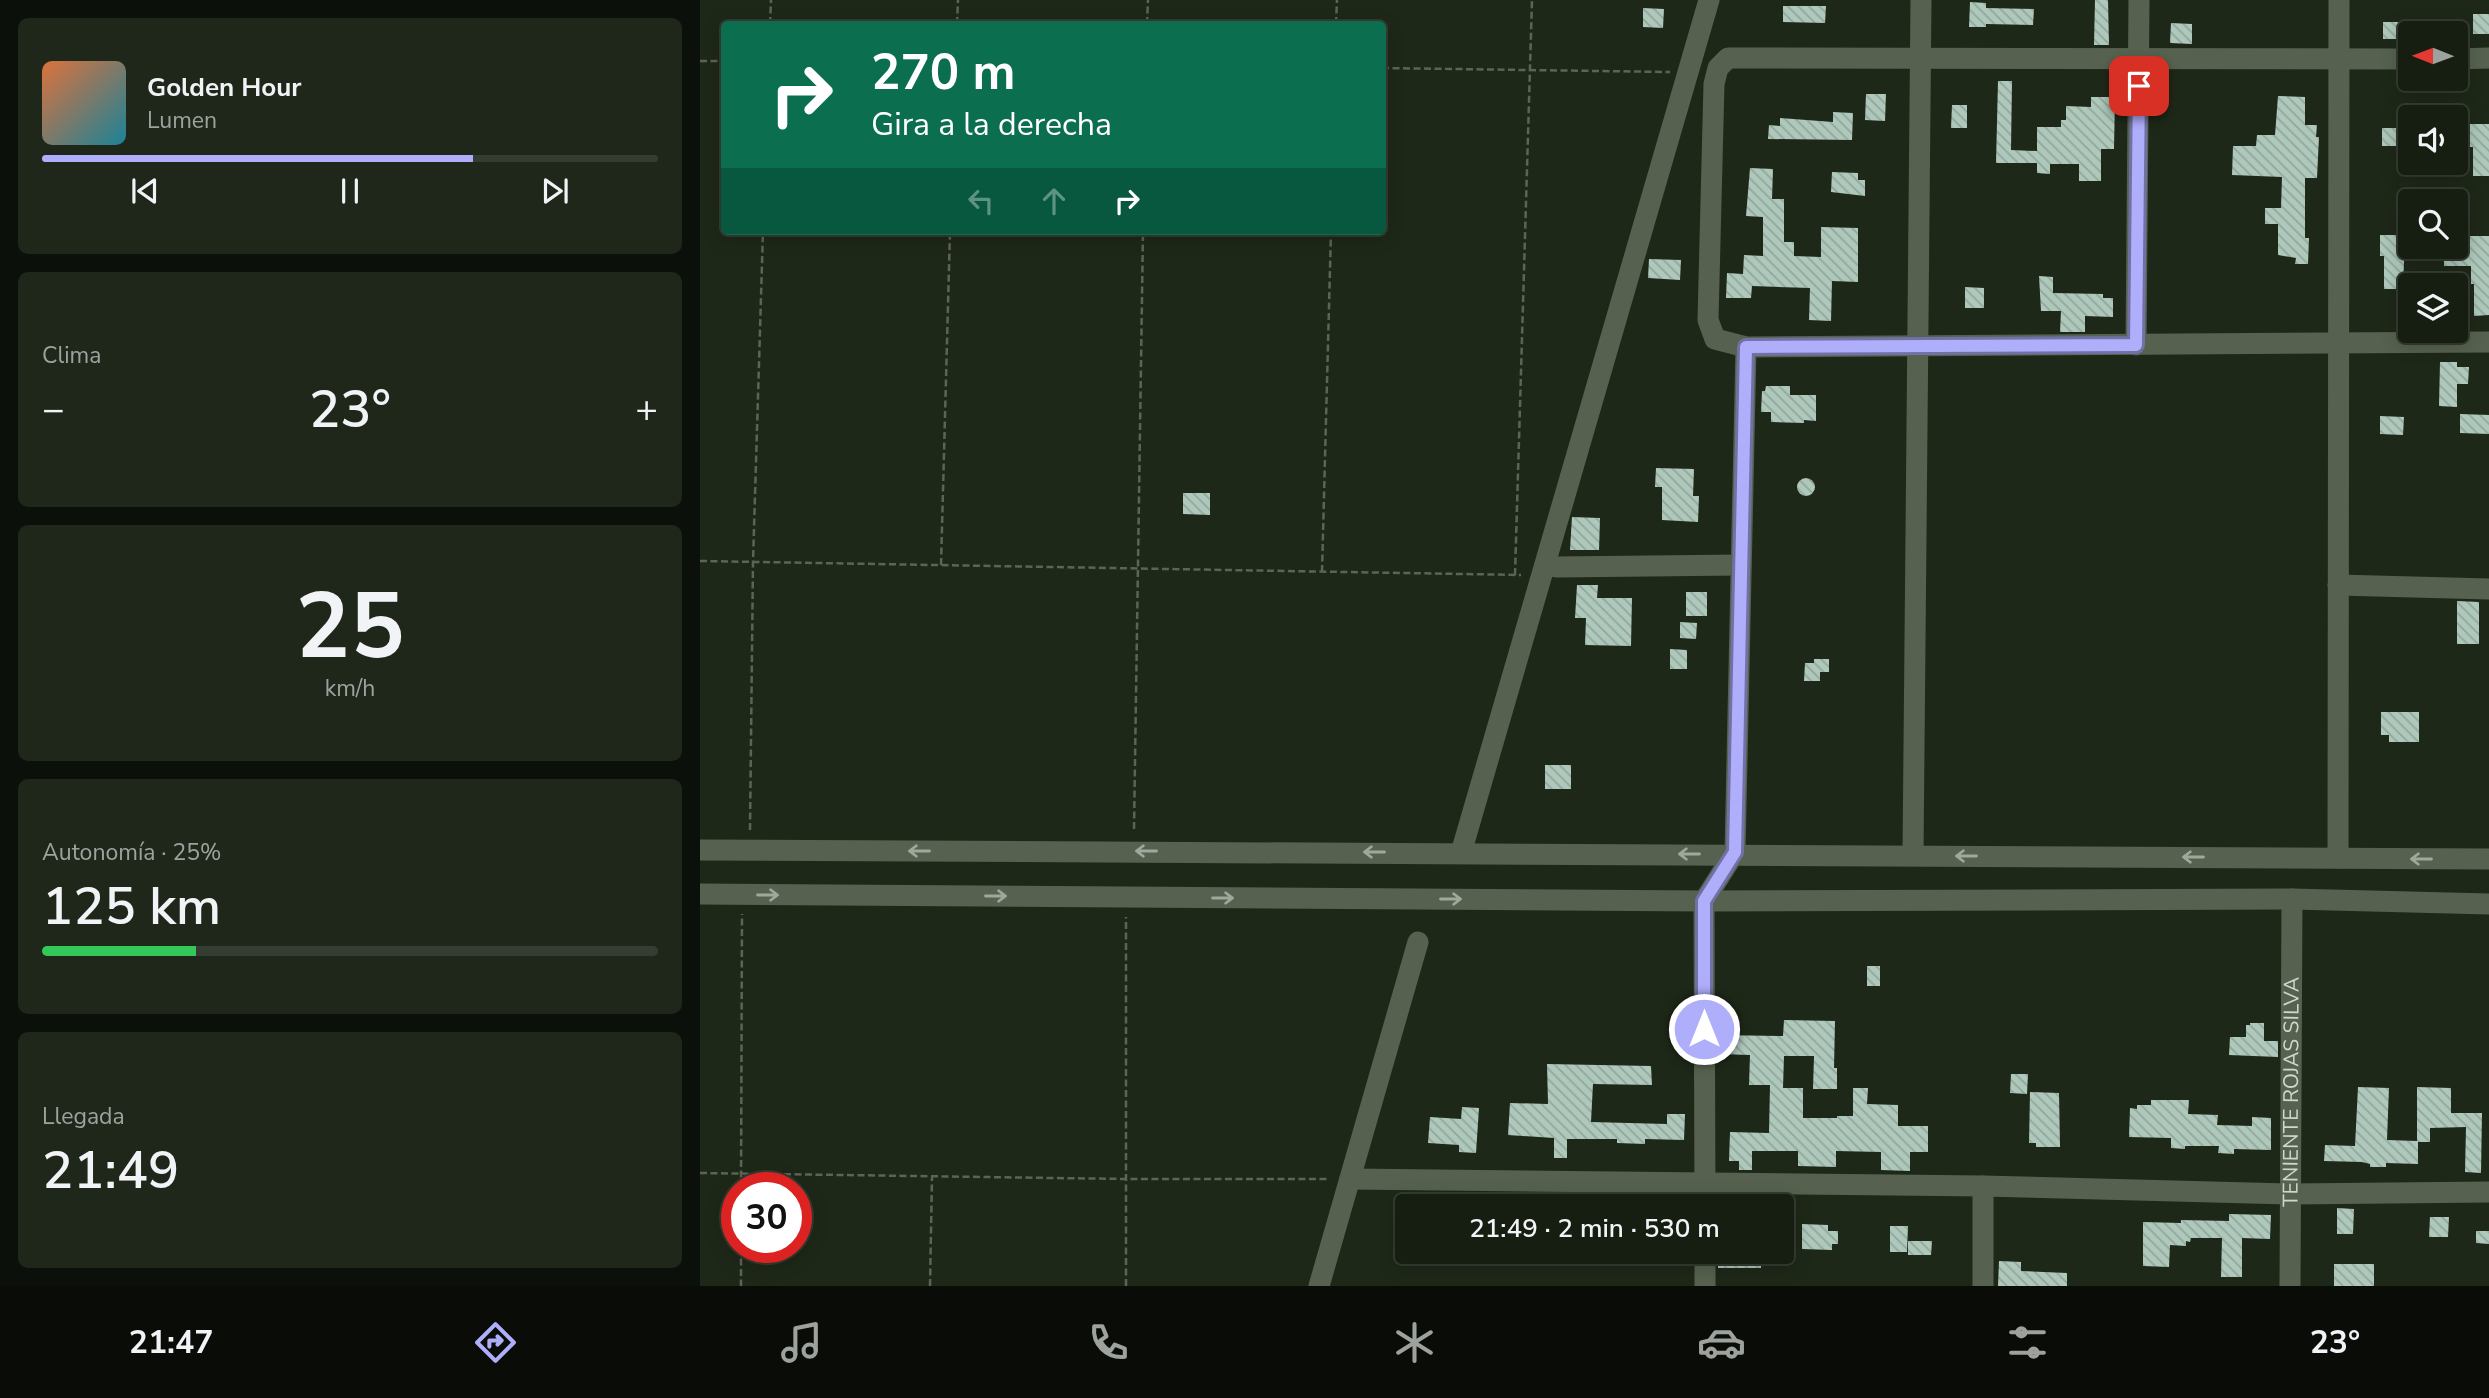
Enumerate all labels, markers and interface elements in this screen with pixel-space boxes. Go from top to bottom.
north arrow [2398,21,2468,91]
map controls [2398,21,2468,343]
text: 270 m [871,39,1015,106]
icon: right [756,49,847,140]
pin [2109,56,2169,116]
icon: arrive [2120,67,2158,105]
text: Golden Hour [147,70,302,105]
text: Gira a la derecha [871,103,1112,146]
text: Lumen [147,105,217,136]
button: sound [2398,105,2468,175]
icon: previous [126,172,164,210]
icon: pause [331,172,369,210]
icon: next [536,172,574,210]
icon: left [962,182,1000,220]
icon: ahead [1035,182,1073,220]
icon: right [1108,182,1146,220]
button: search [2398,189,2468,259]
button: layers [2398,273,2468,343]
text: Clima [42,340,102,371]
text: 23° [309,374,391,445]
text: − [42,384,65,435]
text: + [635,384,658,435]
text: 25 [295,565,405,689]
text: km/h [325,673,375,704]
text: Autonomía · 25% [42,837,222,868]
one-way arrow [908,844,931,858]
one-way arrow [1135,844,1158,858]
one-way arrow [1363,845,1386,859]
one-way arrow [1678,847,1701,861]
one-way arrow [1955,849,1978,863]
one-way arrow [2182,850,2205,864]
one-way arrow [2410,852,2433,866]
text: 125 km [42,871,221,942]
one-way arrow [756,888,779,902]
one-way arrow [984,889,1007,903]
one-way arrow [1211,891,1234,905]
one-way arrow [1439,893,1462,906]
street label: TENIENTE ROJAS SILVA [2276,977,2306,1207]
position arrow [1667,992,1741,1066]
text: Llegada [42,1101,125,1132]
text: 21:49 [42,1135,179,1206]
speed limit sign: 30 [721,1172,812,1263]
text: 21:49 · 2 min · 530 m [1469,1211,1720,1246]
icon: directions [471,1318,520,1367]
icon: music [777,1318,826,1367]
icon: phone [1084,1318,1133,1367]
icon: climate [1390,1318,1439,1367]
icon: car [1697,1318,1746,1367]
icon: filters [2003,1318,2052,1367]
text: 21:47 [129,1321,213,1364]
text: 23° [2310,1321,2360,1364]

